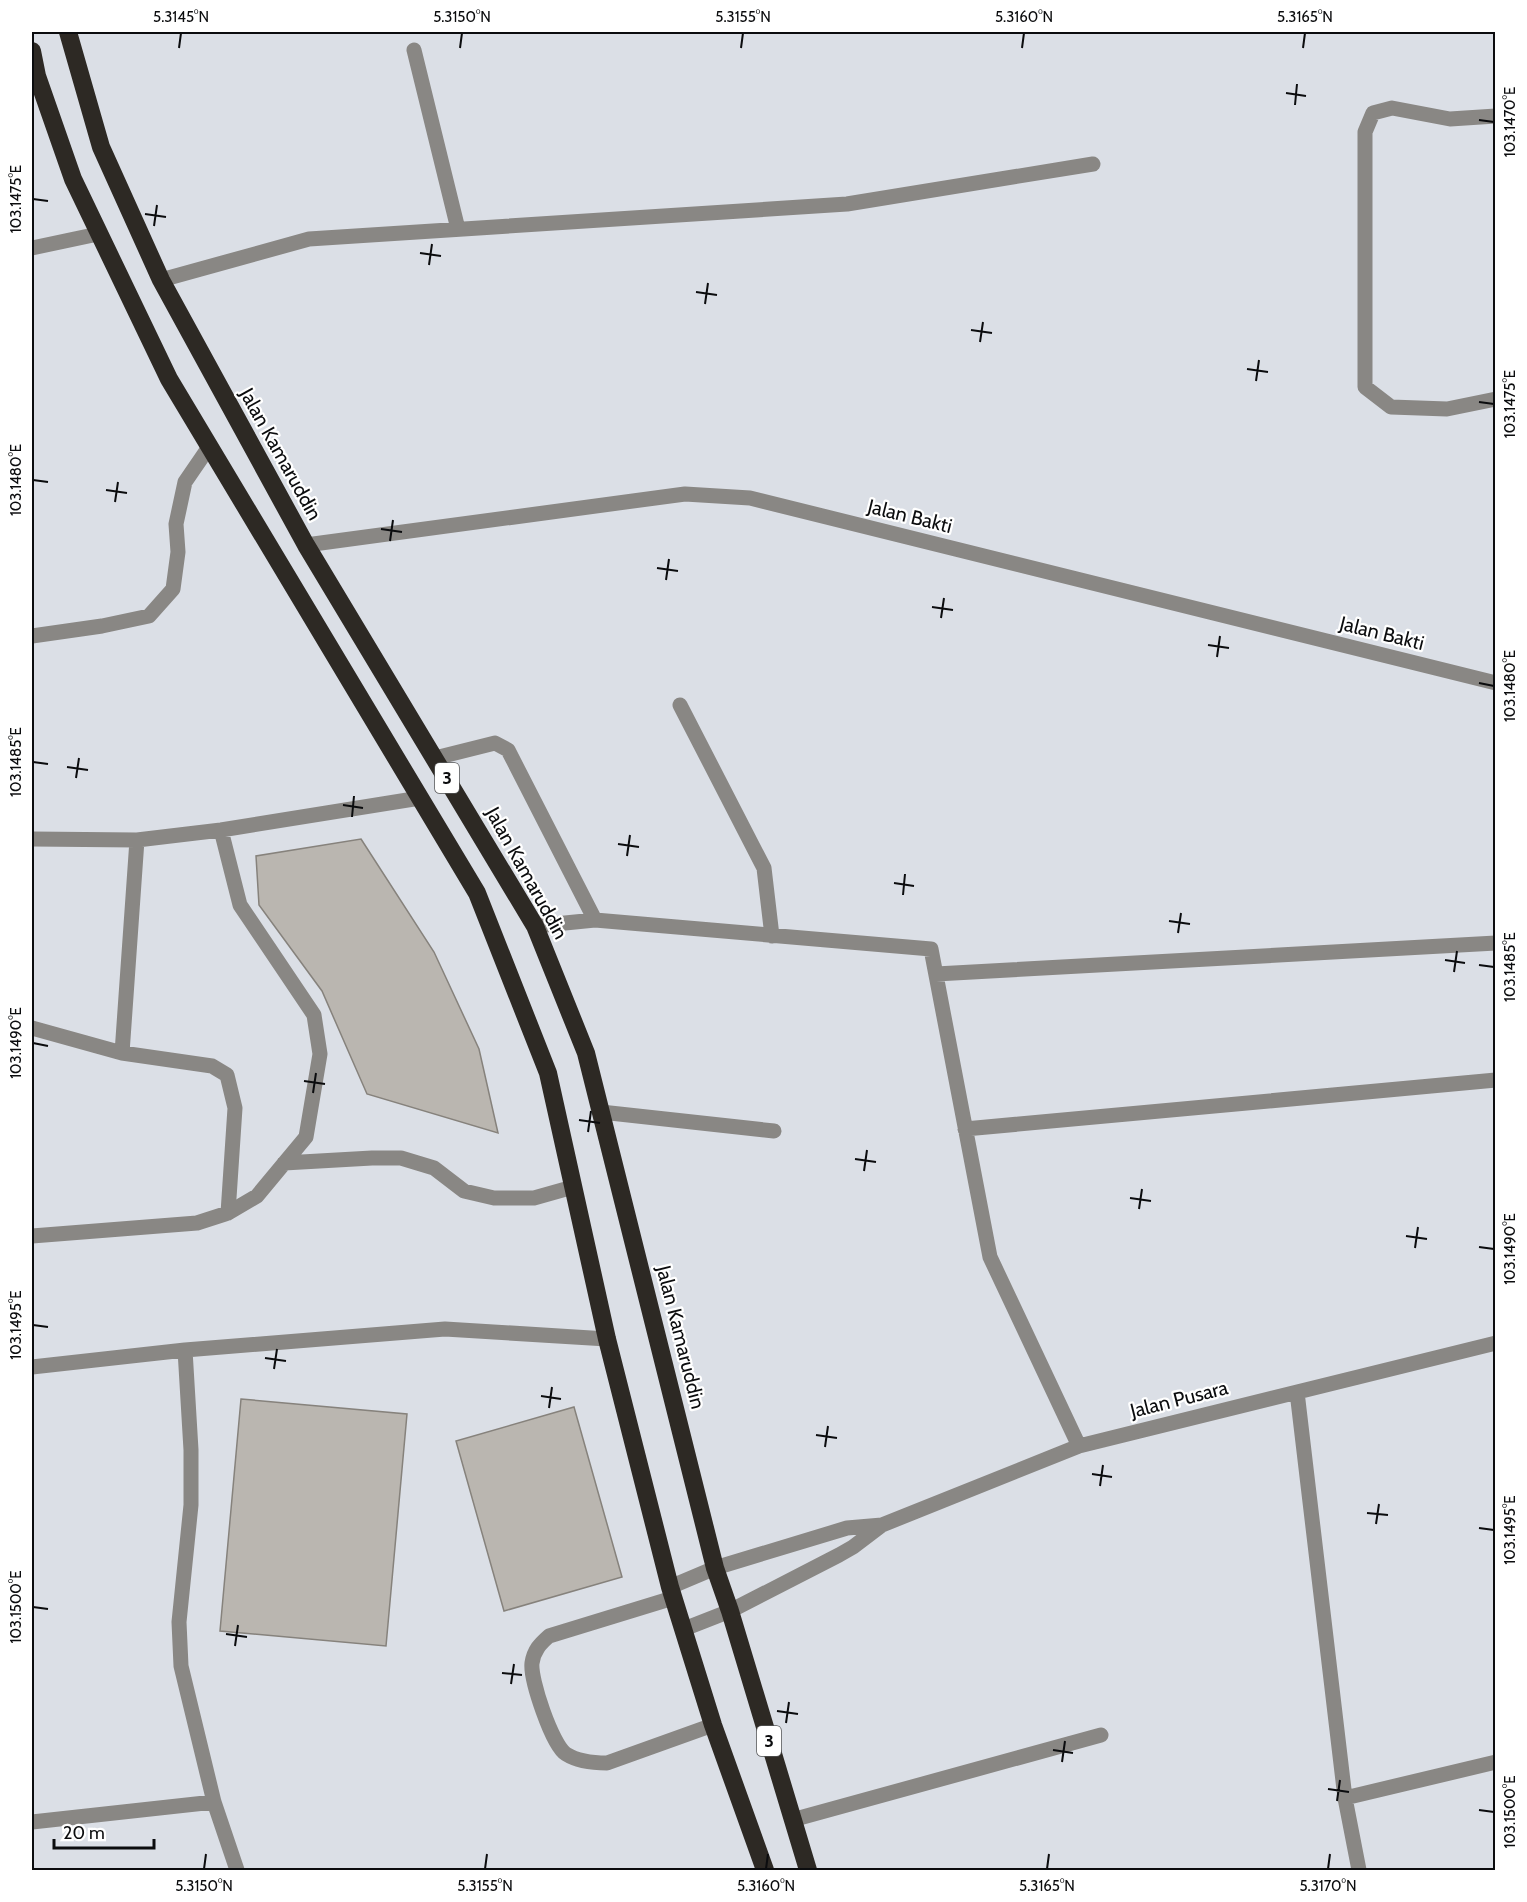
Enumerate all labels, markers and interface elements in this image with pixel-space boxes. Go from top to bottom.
text: 5.3145°N [153,8,209,26]
text: 5.3150°N [433,8,491,26]
text: 5.3155°N [715,8,771,26]
text: 5.3160°N [995,8,1053,26]
text: 5.3165°N [1277,8,1333,26]
text: 103.1470°E [1501,87,1519,157]
text: 103.1475°E [7,165,25,233]
text: 103.1475°E [1501,370,1519,438]
street label: Jalan Kamaruddin [234,383,327,524]
text: 103.1480°E [7,444,25,516]
street label: Jalan Bakti [864,494,955,538]
street label: Jalan Bakti [1336,611,1427,655]
text: 103.1480°E [1501,650,1519,722]
text: 103.1485°E [7,727,25,797]
road number: 3 [435,763,459,793]
street label: Jalan Kamaruddin [480,802,573,943]
text: 103.1485°E [1501,932,1519,1002]
text: 103.1490°E [7,1007,25,1079]
text: 103.1490°E [1501,1213,1519,1285]
street label: Jalan Kamaruddin [651,1262,710,1411]
text: 103.1495°E [7,1290,25,1360]
street label: Jalan Pusara [1127,1375,1231,1423]
text: 103.1495°E [1501,1495,1519,1565]
text: 103.1500°E [7,1570,25,1644]
road number: 3 [757,1726,781,1756]
text: 103.1500°E [1501,1775,1519,1849]
scale bar [54,1812,154,1850]
text: 20 m [63,1822,105,1844]
text: 5.3150°N [175,1877,233,1895]
text: 5.3155°N [457,1877,513,1895]
text: 5.3160°N [737,1877,795,1895]
text: 5.3165°N [1019,1877,1075,1895]
text: 5.3170°N [1299,1877,1357,1895]

